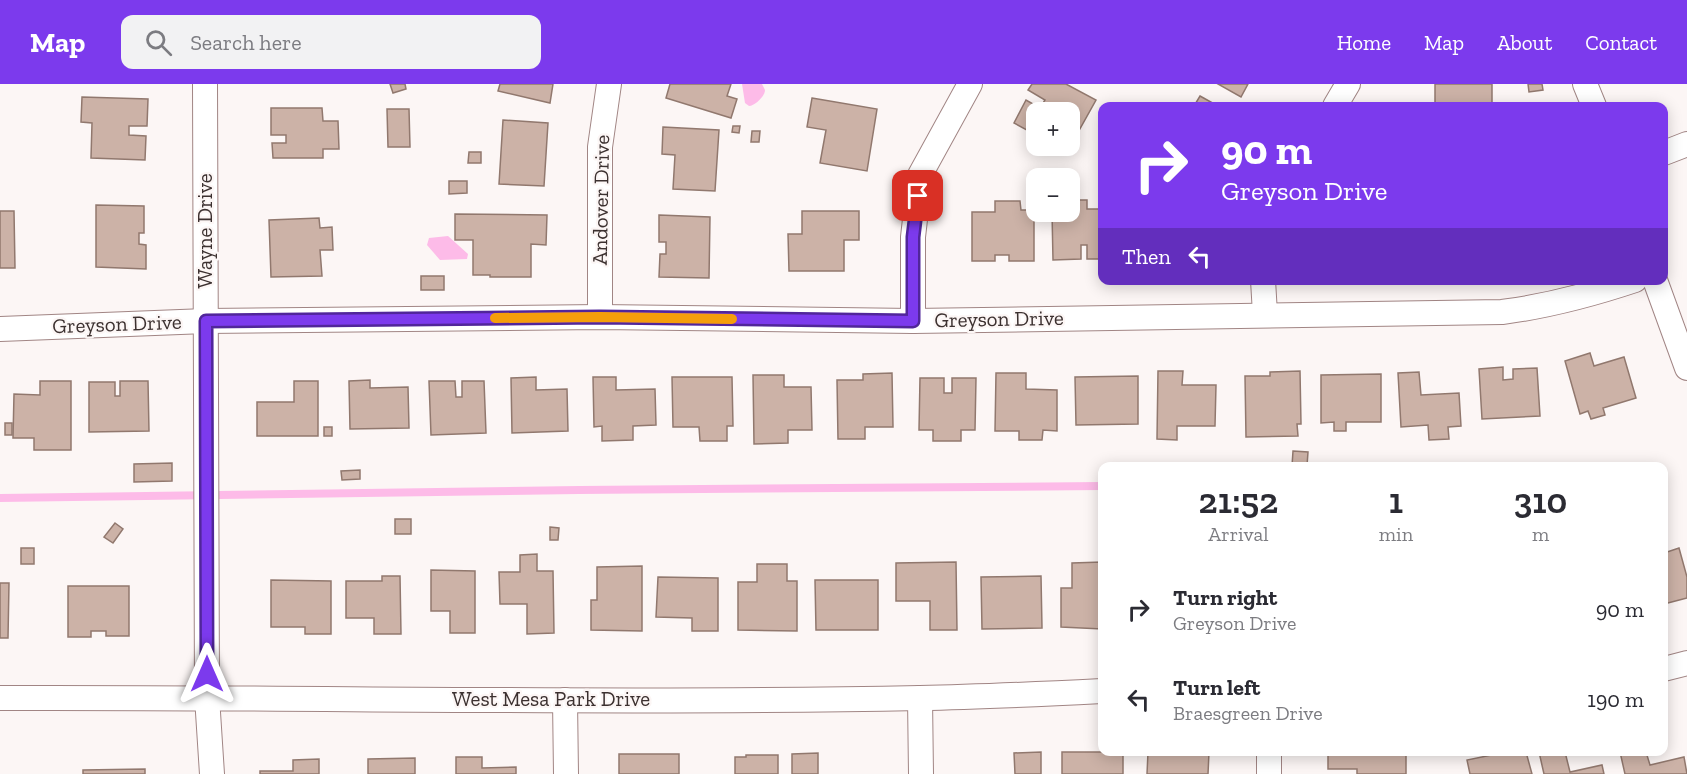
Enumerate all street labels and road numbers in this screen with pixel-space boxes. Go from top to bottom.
street label: Andover Drive [587,134,614,265]
street label: Wayne Drive [192,173,217,289]
street label: Greyson Drive [934,305,1064,332]
street label: Greyson Drive [52,309,182,338]
street label: West Mesa Park Drive [452,686,650,711]

